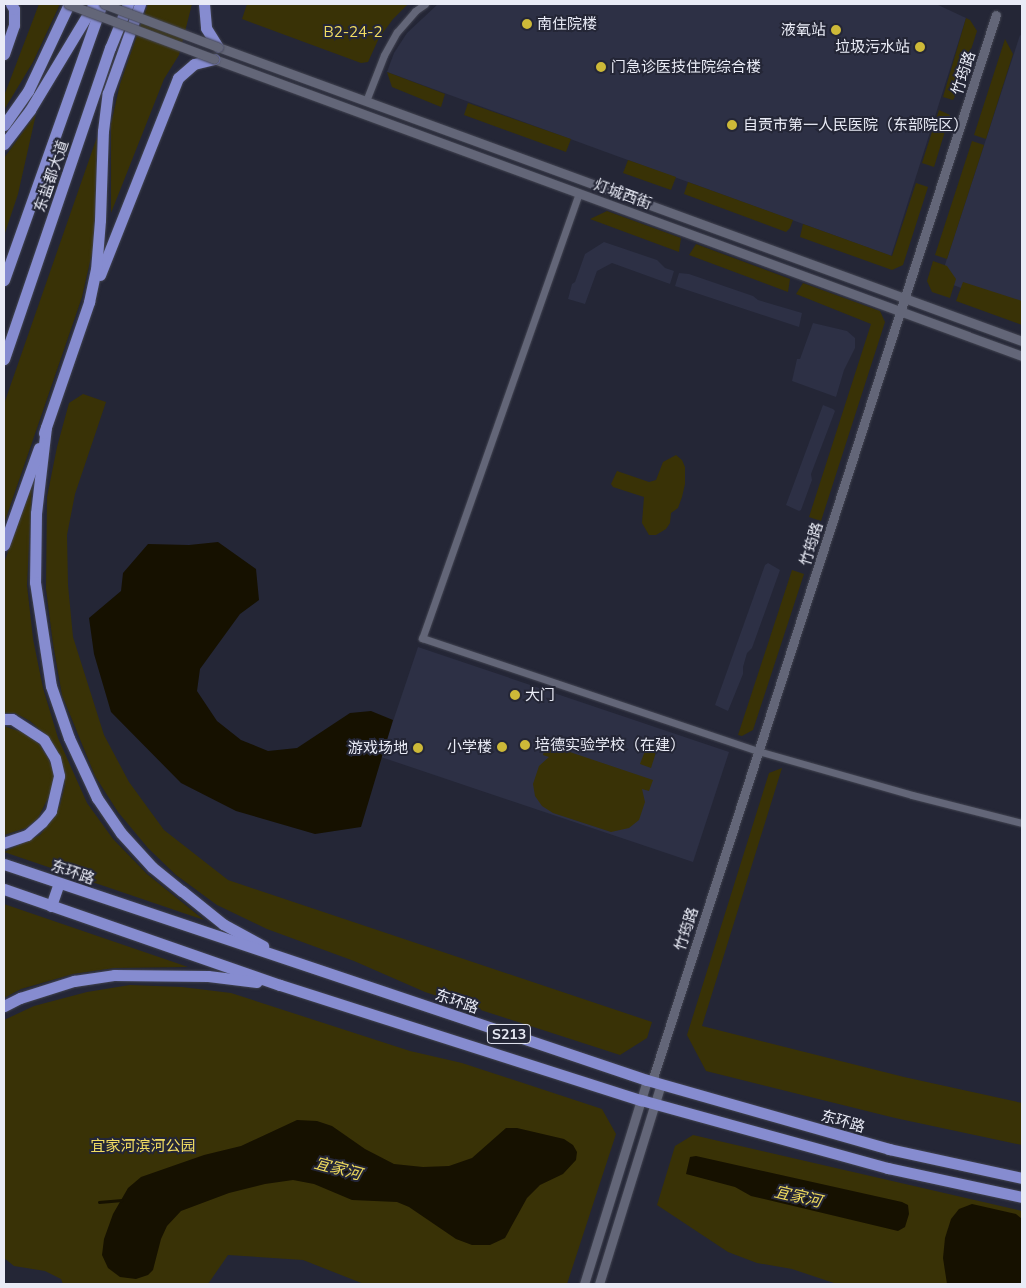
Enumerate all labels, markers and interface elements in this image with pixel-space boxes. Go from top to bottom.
place label: 南住院楼 [537,15,597,33]
marker: 南住院楼 [521,18,533,30]
place label: 液氧站 [781,21,826,39]
park label: B2-24-2 [323,23,383,41]
marker: 液氧站 [830,24,842,36]
place label: 垃圾污水站 [835,38,910,56]
marker: 垃圾污水站 [914,41,926,53]
street label: 竹筠路 [947,49,979,97]
place label: 门急诊医技住院综合楼 [611,58,761,76]
marker: 门急诊医技住院综合楼 [595,61,607,73]
place label: 自贡市第一人民医院（东部院区） [743,116,968,134]
marker: 自贡市第一人民医院（东部院区） [725,118,739,132]
street label: 东盐都大道 [30,138,72,214]
street label: 灯城西街 [592,175,654,213]
street label: 竹筠路 [796,520,826,568]
place label: 大门 [525,686,555,704]
marker: 大门 [509,689,521,701]
place label: 培德实验学校（在建） [535,736,685,754]
place label: 小学楼 [447,738,492,756]
place label: 游戏场地 [348,739,408,757]
marker: 培德实验学校（在建） [519,739,531,751]
marker: 小学楼 [496,741,508,753]
marker: 游戏场地 [412,742,424,754]
street label: 东环路 [49,856,97,888]
street label: 竹筠路 [670,905,702,953]
street label: 东环路 [433,985,481,1017]
road number: S213 [486,1022,532,1046]
street label: 东环路 [819,1106,867,1136]
park label: 宜家河滨河公园 [91,1137,195,1155]
water label: 宜家河 [312,1153,364,1183]
water label: 宜家河 [772,1181,824,1211]

